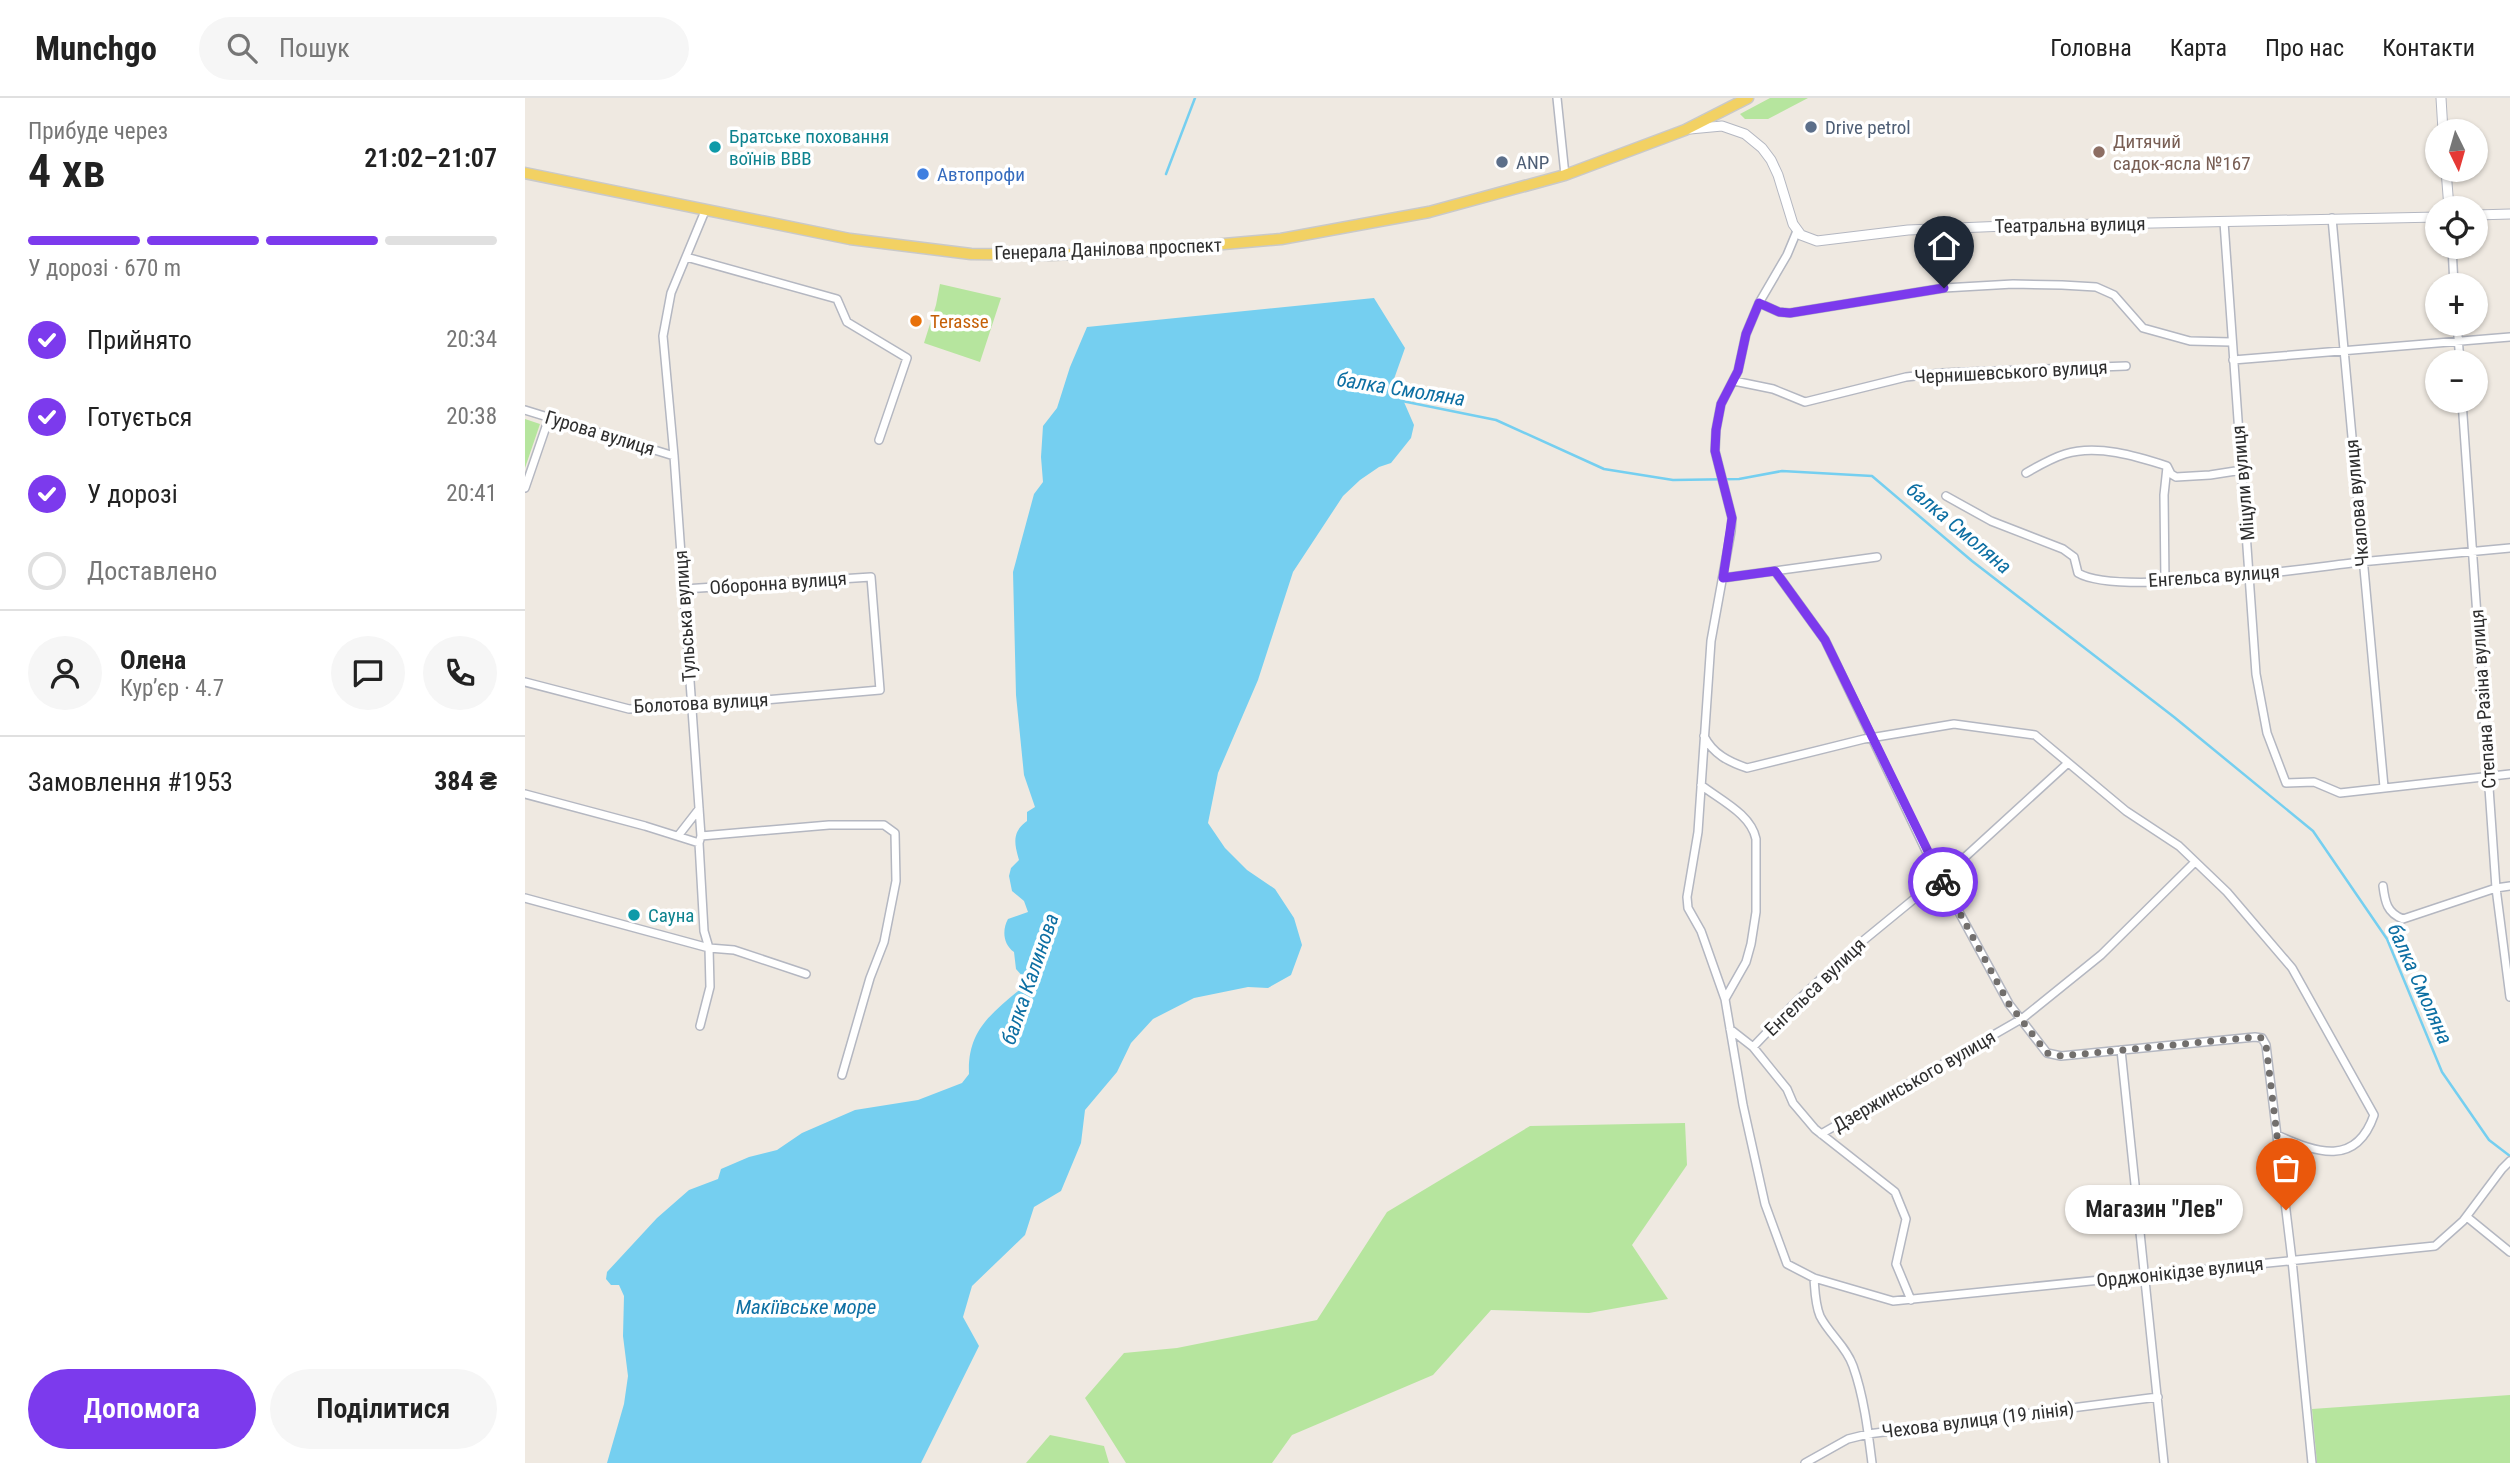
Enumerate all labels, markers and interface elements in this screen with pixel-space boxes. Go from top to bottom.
search box [199,17,689,80]
text: Munchgo [35,29,157,68]
icon: search [223,29,261,67]
text: Пошук [279,33,350,63]
text: Головна [2050,34,2132,62]
text: Карта [2170,34,2227,62]
text: Про нас [2265,34,2344,62]
text: Контакти [2382,34,2475,62]
place label: Drive petrol [1825,116,1911,139]
text: Прибуде через [28,118,168,145]
marker: Drive petrol [1803,119,1819,135]
north arrow [2425,119,2489,182]
map controls [2425,119,2488,413]
place label: Братське поховання воїнів ВВВ [729,125,889,170]
place label: Дитячий садок-ясла №167 [2113,130,2251,175]
marker: Братське поховання воїнів ВВВ [707,139,723,155]
text: 21:02–21:07 [364,143,497,173]
text: 4 хв [28,144,105,198]
marker: Дитячий садок-ясла №167 [2091,144,2107,160]
place label: ANP [1516,151,1549,174]
marker: ANP [1494,154,1510,170]
place label: Автопрофи [937,163,1025,186]
marker: Автопрофи [915,166,931,182]
button: locate [2425,196,2488,259]
street label: Театральна вулиця [1994,212,2146,238]
pin [1914,216,1974,288]
icon: home [1925,227,1963,265]
street label: Генерала Данілова проспект [994,234,1222,264]
text: У дорозі · 670 m [28,255,181,282]
button: + [2425,273,2488,336]
place label: Terasse [930,310,989,333]
marker: Terasse [908,313,924,329]
icon: check [28,321,66,359]
text: Прийнято [87,325,192,355]
text: 20:34 [446,326,497,353]
button: − [2425,350,2488,413]
street label: Чернишевського вулиця [1914,355,2108,389]
water label: балка Смоляна [1335,367,1467,411]
icon: check [28,398,66,436]
text: Готується [87,402,192,432]
text: 20:38 [446,403,497,430]
street label: Гурова вулиця [542,405,658,461]
street label: Міцули вулиця [2227,424,2259,542]
street label: Чкалова вулиця [2340,438,2374,568]
icon: check [28,475,66,513]
water label: балка Смоляна [1902,477,2016,579]
text: У дорозі [87,479,178,509]
text: 20:41 [446,480,497,507]
street label: Тульська вулиця [669,550,701,682]
text: Доставлено [87,556,217,586]
street label: Енгельса вулиця [2148,560,2280,592]
street label: Оборонна вулиця [709,567,847,599]
street label: Степана Разіна вулиця [2465,608,2501,790]
button: person [28,636,102,710]
button: chat [331,636,405,710]
button: phone [423,636,497,710]
text: Олена [120,645,186,675]
text: Кур’єр · 4.7 [120,675,224,702]
street label: Болотова вулиця [633,688,769,718]
text: 384 ₴ [434,766,497,796]
text: Замовлення #1953 [28,767,233,797]
courier [1908,847,1978,917]
icon: bike [1924,863,1962,901]
place label: Сауна [648,904,694,927]
marker: Сауна [626,907,642,923]
water label: балка Калинова [996,910,1064,1048]
water label: балка Смоляна [2383,920,2457,1048]
street label: Енгельса вулиця [1760,933,1870,1041]
street label: Дзержинського вулиця [1829,1025,1999,1137]
pin [2256,1138,2316,1210]
icon: bag [2267,1149,2305,1187]
callout: Магазин "Лев" [2065,1186,2244,1234]
text: Магазин "Лев" [2085,1196,2223,1223]
street label: Орджонікідзе вулиця [2095,1252,2265,1292]
water label: Макіївське море [736,1295,876,1319]
button: Допомога [28,1369,256,1449]
button: Поділитися [270,1369,497,1449]
street label: Чехова вулиця (19 лiнiя) [1881,1397,2075,1443]

